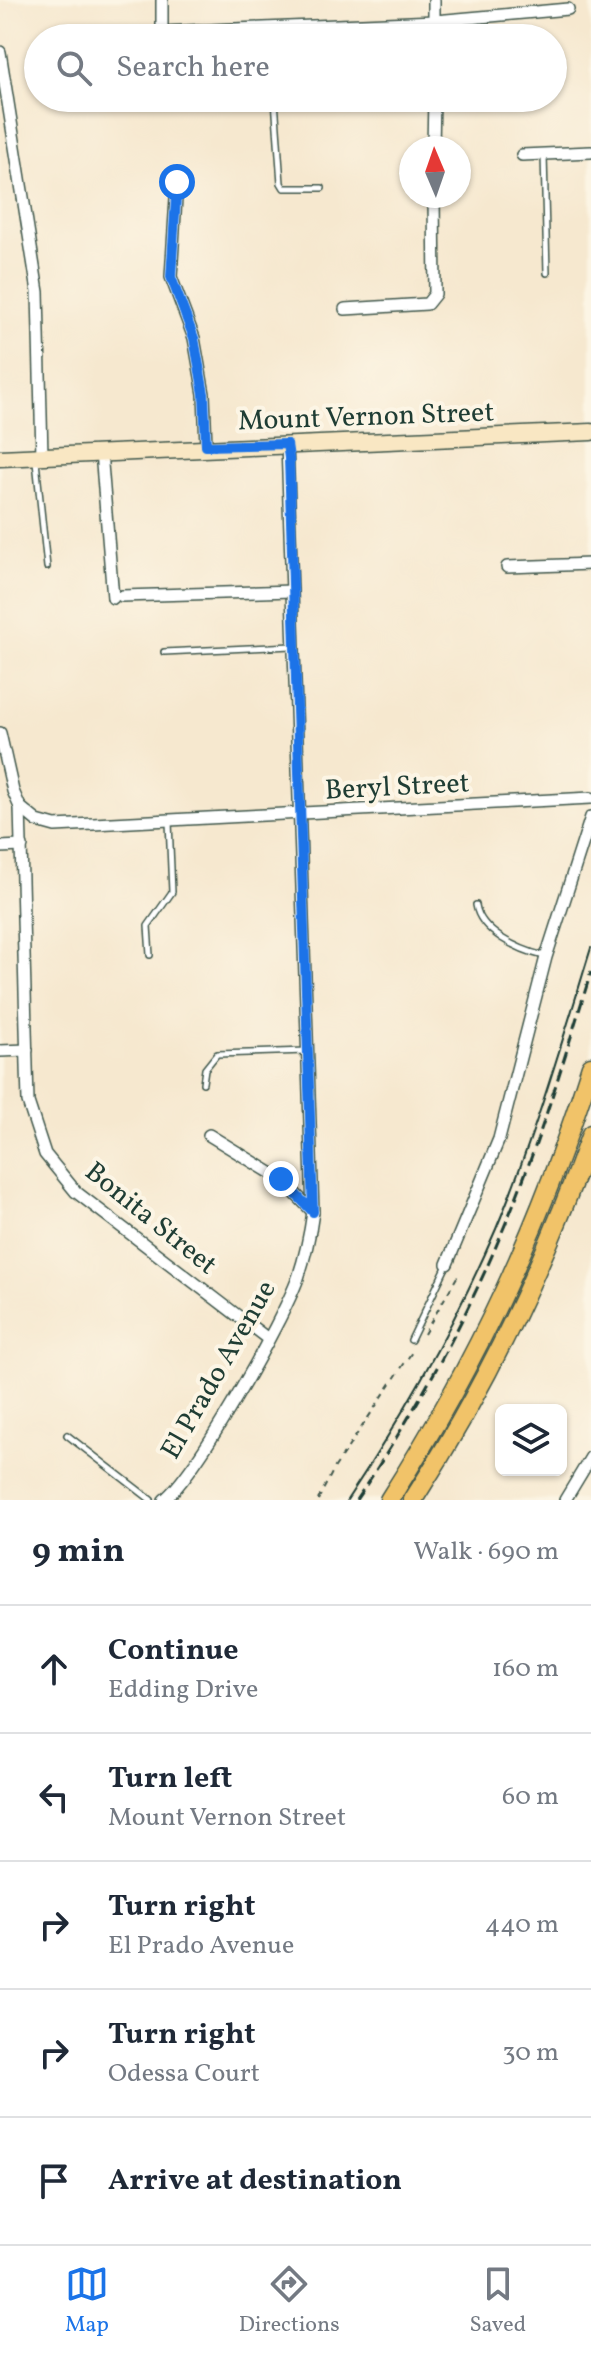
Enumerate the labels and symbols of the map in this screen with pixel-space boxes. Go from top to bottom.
north arrow [399,136,471,208]
route start [159,164,195,200]
street label: Mount Vernon Street [237,394,495,441]
street label: Beryl Street [324,764,471,811]
street label: Bonita Street [76,1153,225,1285]
route end [263,1161,299,1197]
street label: El Prado Avenue [152,1274,286,1467]

